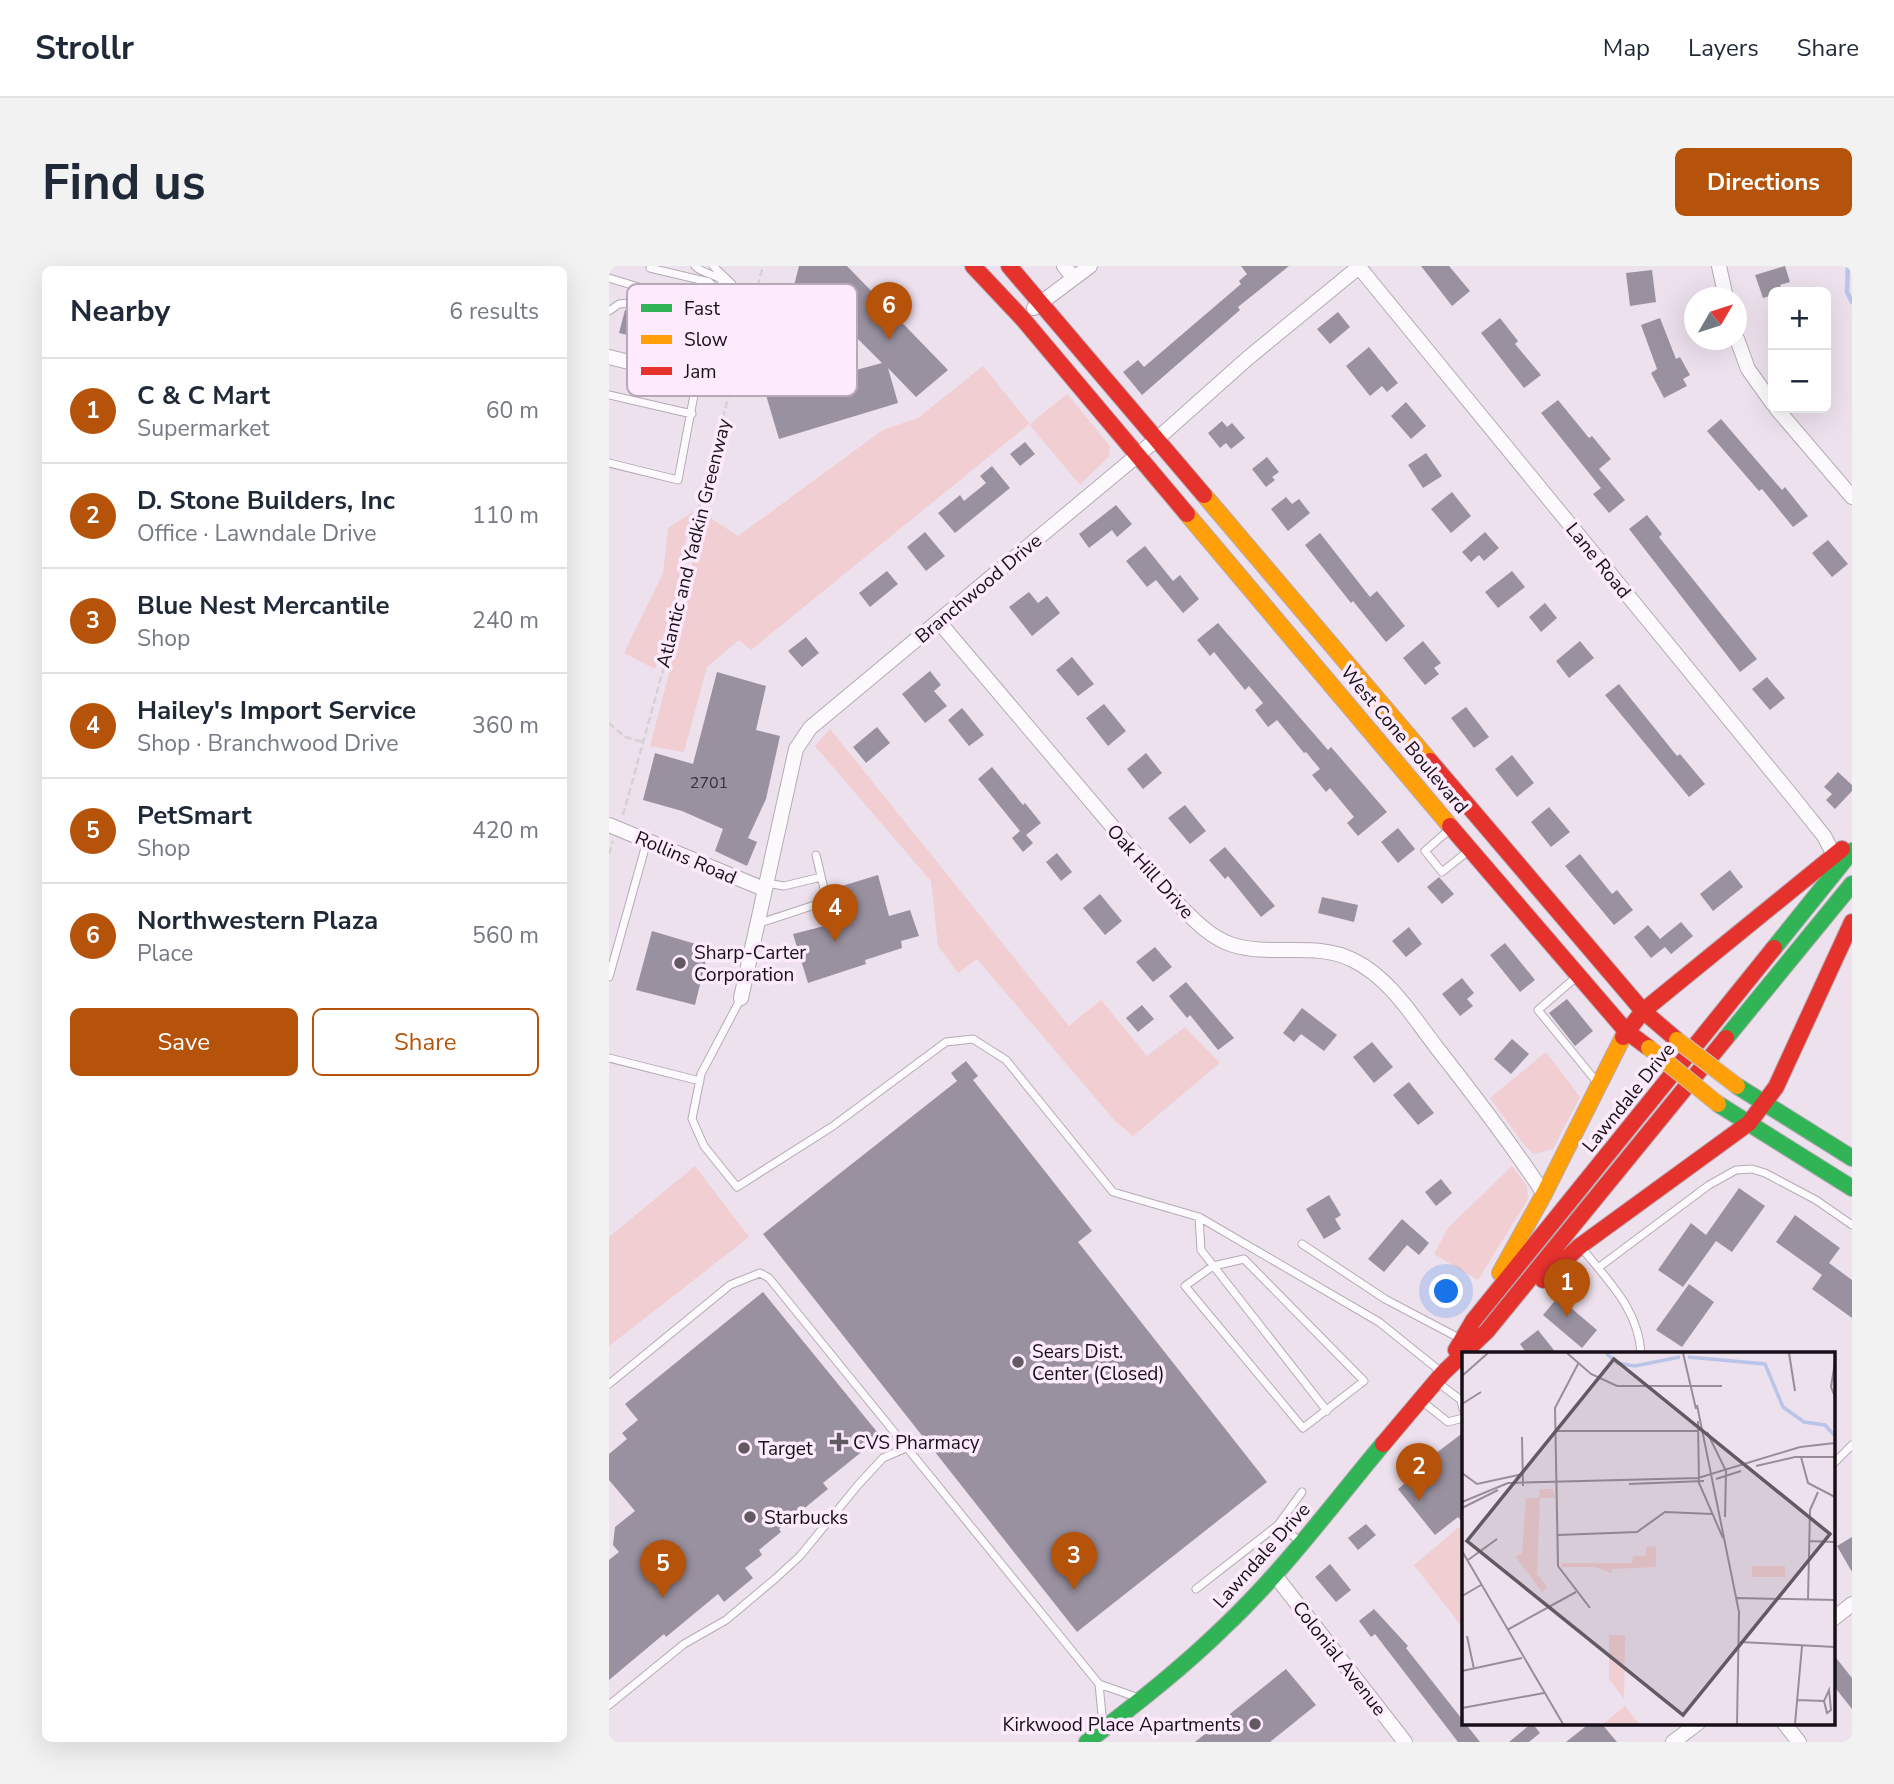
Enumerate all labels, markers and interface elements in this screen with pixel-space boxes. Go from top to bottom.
text: Strollr [35,26,134,71]
text: Map [1603,32,1650,64]
text: Layers [1688,32,1759,64]
text: Share [1797,32,1859,64]
button: Directions [1675,148,1852,216]
text: Find us [42,149,206,216]
pin: 6 [866,282,912,340]
legend [627,284,857,396]
north arrow [1684,287,1747,350]
map controls [1768,287,1831,413]
button: + [1768,287,1831,350]
text: Nearby [70,291,170,332]
text: 6 results [449,296,539,327]
text: Fast [684,296,720,322]
text: Slow [684,327,728,353]
button: − [1768,350,1831,413]
text: Jam [683,359,717,385]
text: C & C Mart [137,378,270,413]
text: 1 [86,395,100,426]
text: 60 m [486,395,539,426]
text: Supermarket [137,413,270,444]
street label: Atlantic and Yadkin Greenway [650,416,738,671]
text: D. Stone Builders, Inc [137,483,395,518]
text: 2 [86,500,100,531]
text: 110 m [472,500,539,531]
street label: Lane Road [1560,517,1637,604]
text: Office · Lawndale Drive [137,518,376,549]
street label: Branchwood Drive [910,528,1047,649]
text: Blue Nest Mercantile [137,588,390,623]
text: 3 [86,605,100,636]
text: 240 m [472,605,539,636]
text: Shop [137,623,190,654]
street label: West Cone Boulevard [1335,660,1474,819]
text: Hailey's Import Service [137,693,416,728]
text: 4 [86,710,100,741]
text: 360 m [472,710,539,741]
text: Shop · Branchwood Drive [137,728,399,759]
house number: 2701 [690,772,728,794]
text: PetSmart [137,798,252,833]
text: 5 [86,815,100,846]
text: 420 m [472,815,539,846]
street label: Oak Hill Drive [1101,819,1200,925]
street label: Rollins Road [631,825,740,891]
text: Shop [137,833,190,864]
pin: 4 [812,884,858,942]
text: Northwestern Plaza [137,903,378,938]
text: 6 [86,920,100,951]
text: 560 m [472,920,539,951]
text: Place [137,938,193,969]
place label: Sharp-Carter Corporation [694,940,806,988]
marker: Sharp-Carter Corporation [672,955,688,971]
button: Save [70,1008,298,1076]
button: Share [312,1008,539,1076]
street label: Lawndale Drive [1577,1037,1681,1158]
pin: 1 [1544,1259,1590,1317]
your location [1429,1274,1463,1308]
place label: Sears Dist. Center (Closed) [1032,1339,1164,1387]
inset map [1462,1352,1835,1724]
marker: Sears Dist. Center (Closed) [1010,1354,1026,1370]
place label: CVS Pharmacy [853,1430,980,1456]
marker: CVS Pharmacy [831,1434,847,1450]
place label: Target [758,1436,813,1462]
marker: Target [736,1440,752,1456]
pin: 2 [1396,1443,1442,1501]
street label: Lawndale Drive [1207,1497,1316,1614]
place label: Starbucks [764,1505,848,1531]
marker: Starbucks [742,1509,758,1525]
pin: 3 [1051,1532,1097,1590]
pin: 5 [640,1540,686,1598]
street label: Colonial Avenue [1286,1596,1392,1721]
place label: Kirkwood Place Apartments [1003,1712,1241,1738]
marker: Kirkwood Place Apartments [1247,1716,1263,1732]

